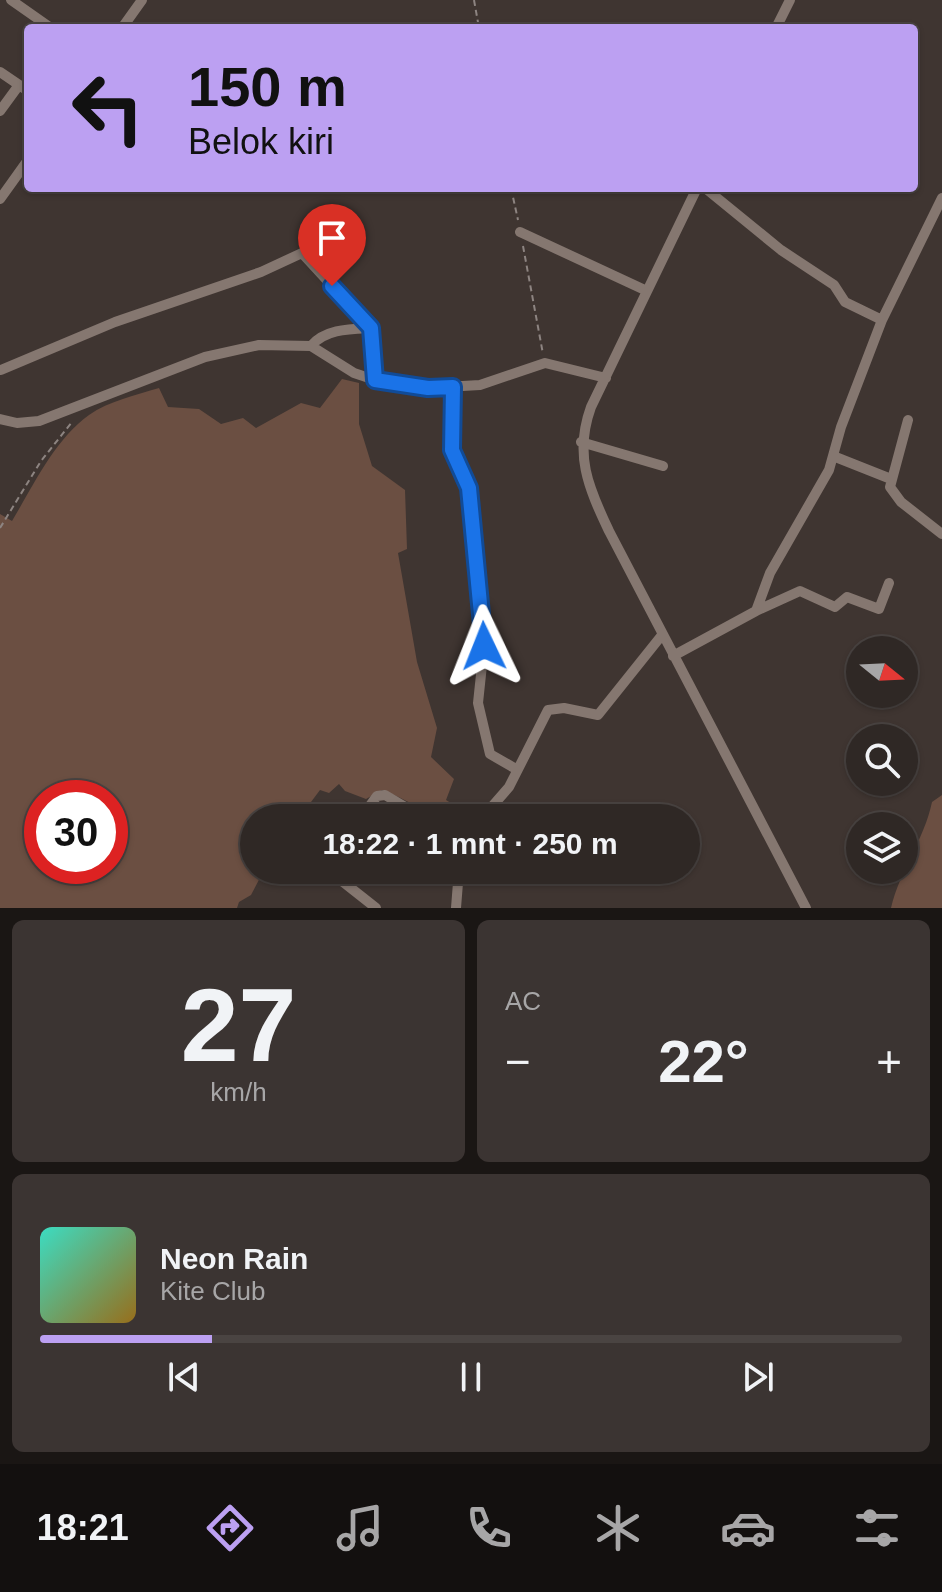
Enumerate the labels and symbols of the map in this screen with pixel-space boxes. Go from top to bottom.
pin [298,204,366,286]
position arrow [442,604,526,688]
north arrow [846,636,918,708]
speed limit sign: 30 [24,780,128,884]

